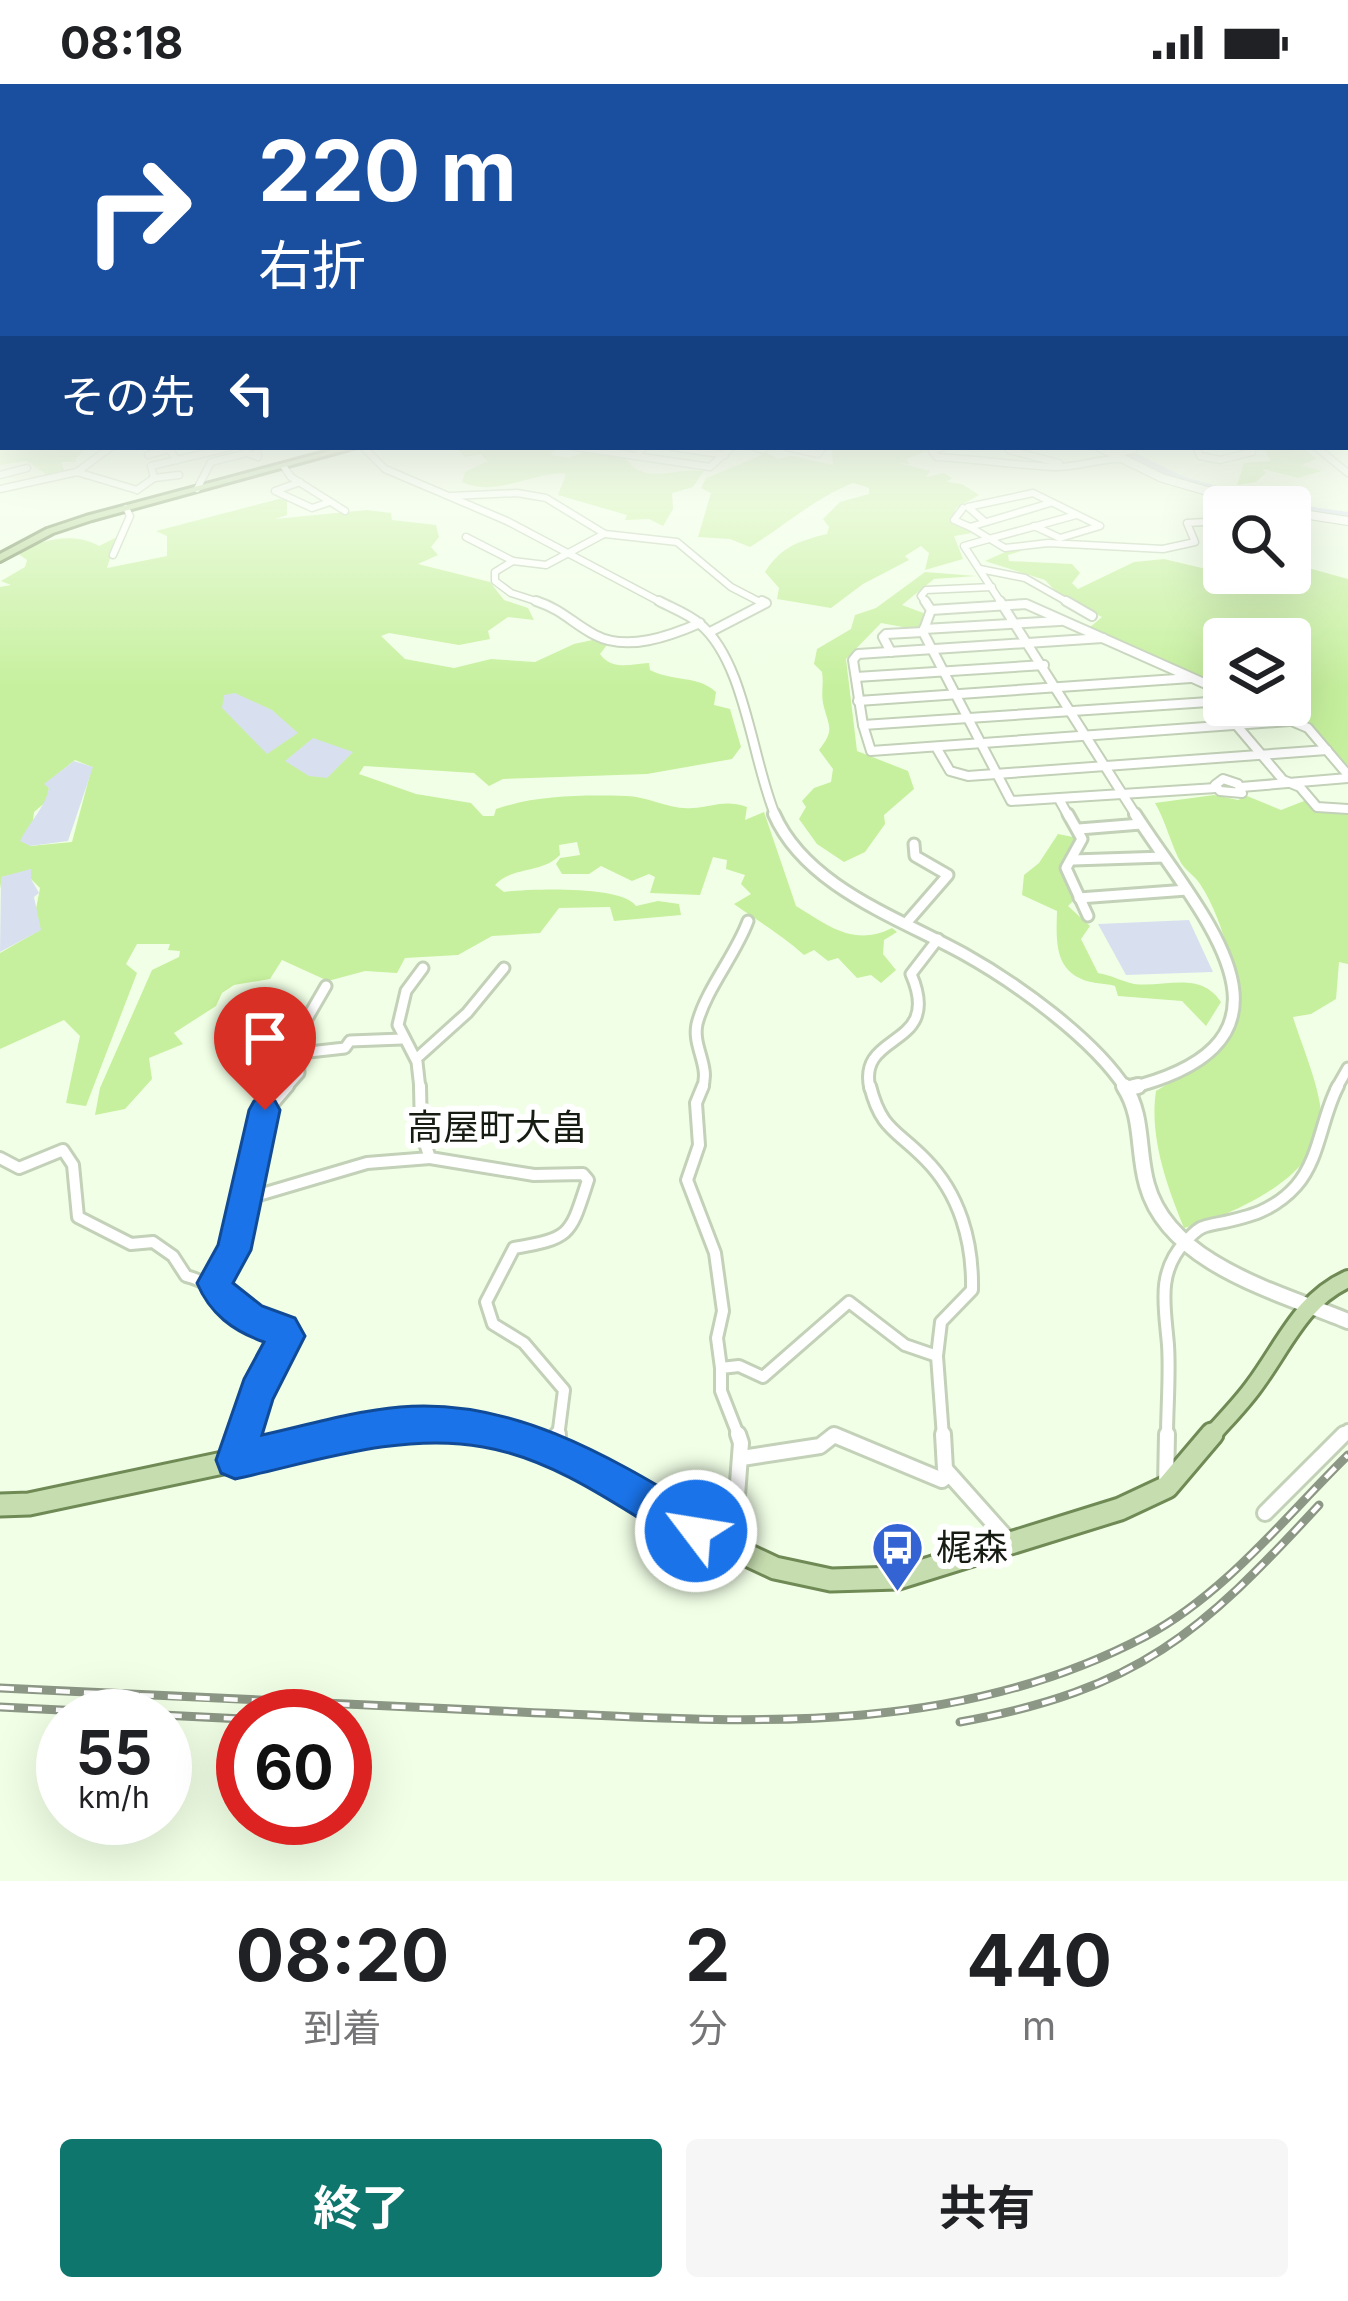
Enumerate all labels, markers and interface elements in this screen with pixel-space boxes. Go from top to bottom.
text: 08:18 [60,15,183,70]
text: 220 m [258,120,517,221]
icon: right [60,132,216,288]
text: 右折 [258,233,366,298]
icon: left [219,360,285,426]
text: その先 [60,369,195,424]
map controls [1203,486,1311,726]
button: search [1203,486,1311,594]
button: layers [1203,618,1311,726]
pin [214,987,316,1110]
icon: arrive [232,1005,298,1071]
district label: 高屋町大畠 [407,1105,587,1149]
position arrow [633,1468,759,1594]
bus stop icon: 梶森 [869,1519,925,1593]
place label: 梶森 [936,1525,1008,1569]
speed limit sign: 60 [216,1689,372,1845]
text: 55 [76,1716,152,1788]
text: km/h [78,1779,150,1815]
text: 08:20 [236,1911,449,1998]
text: 2 [685,1911,730,1998]
text: 440 [966,1916,1112,2003]
text: m [1022,2002,1056,2049]
text: 到着 [304,2004,382,2051]
text: 分 [688,2004,727,2051]
button: 終了 [60,2139,662,2277]
button: 共有 [686,2139,1288,2277]

